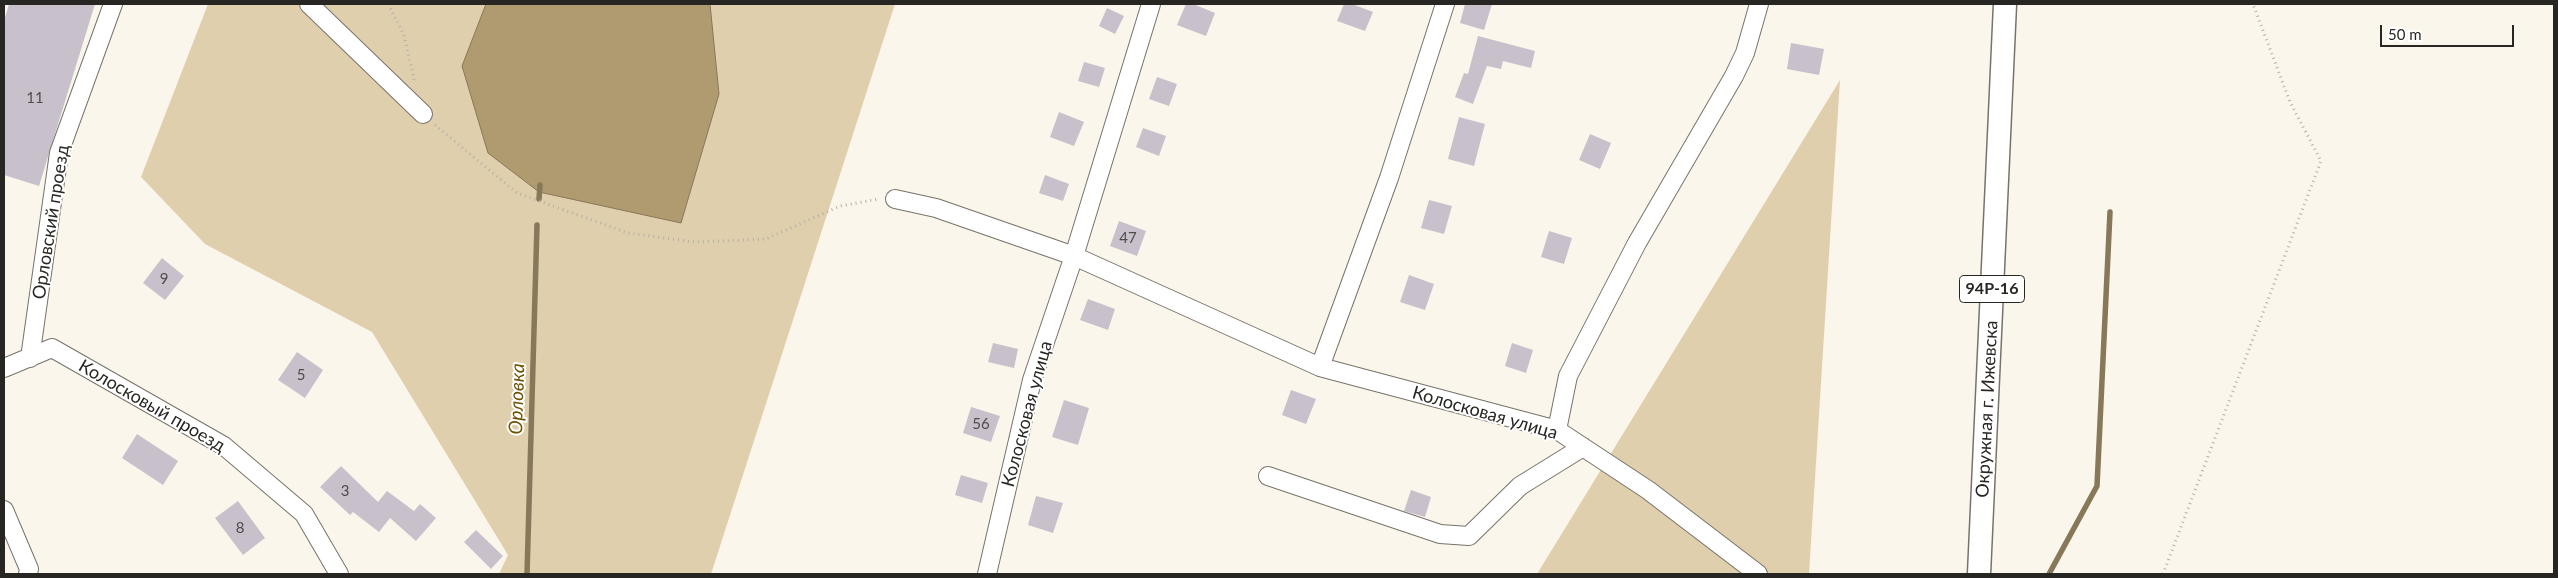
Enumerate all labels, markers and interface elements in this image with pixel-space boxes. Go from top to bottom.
scale bar [2383,15,2517,47]
text: 50 m [2388,25,2422,43]
house number: 11 [26,89,44,107]
street label: Орловский проезд [28,143,74,301]
house number: 47 [1119,229,1137,247]
house number: 9 [160,270,168,288]
road number: 94Р-16 [1960,276,2024,302]
street label: Окружная г. Ижевска [1972,320,2002,498]
street label: Колосковая улица [997,339,1057,489]
street label: Колосковый проезд [75,355,229,457]
water label: Орловка [504,363,530,435]
house number: 5 [297,366,305,384]
street label: Колосковая улица [1410,382,1560,444]
house number: 56 [972,415,990,433]
house number: 3 [341,482,349,500]
house number: 8 [236,519,244,537]

